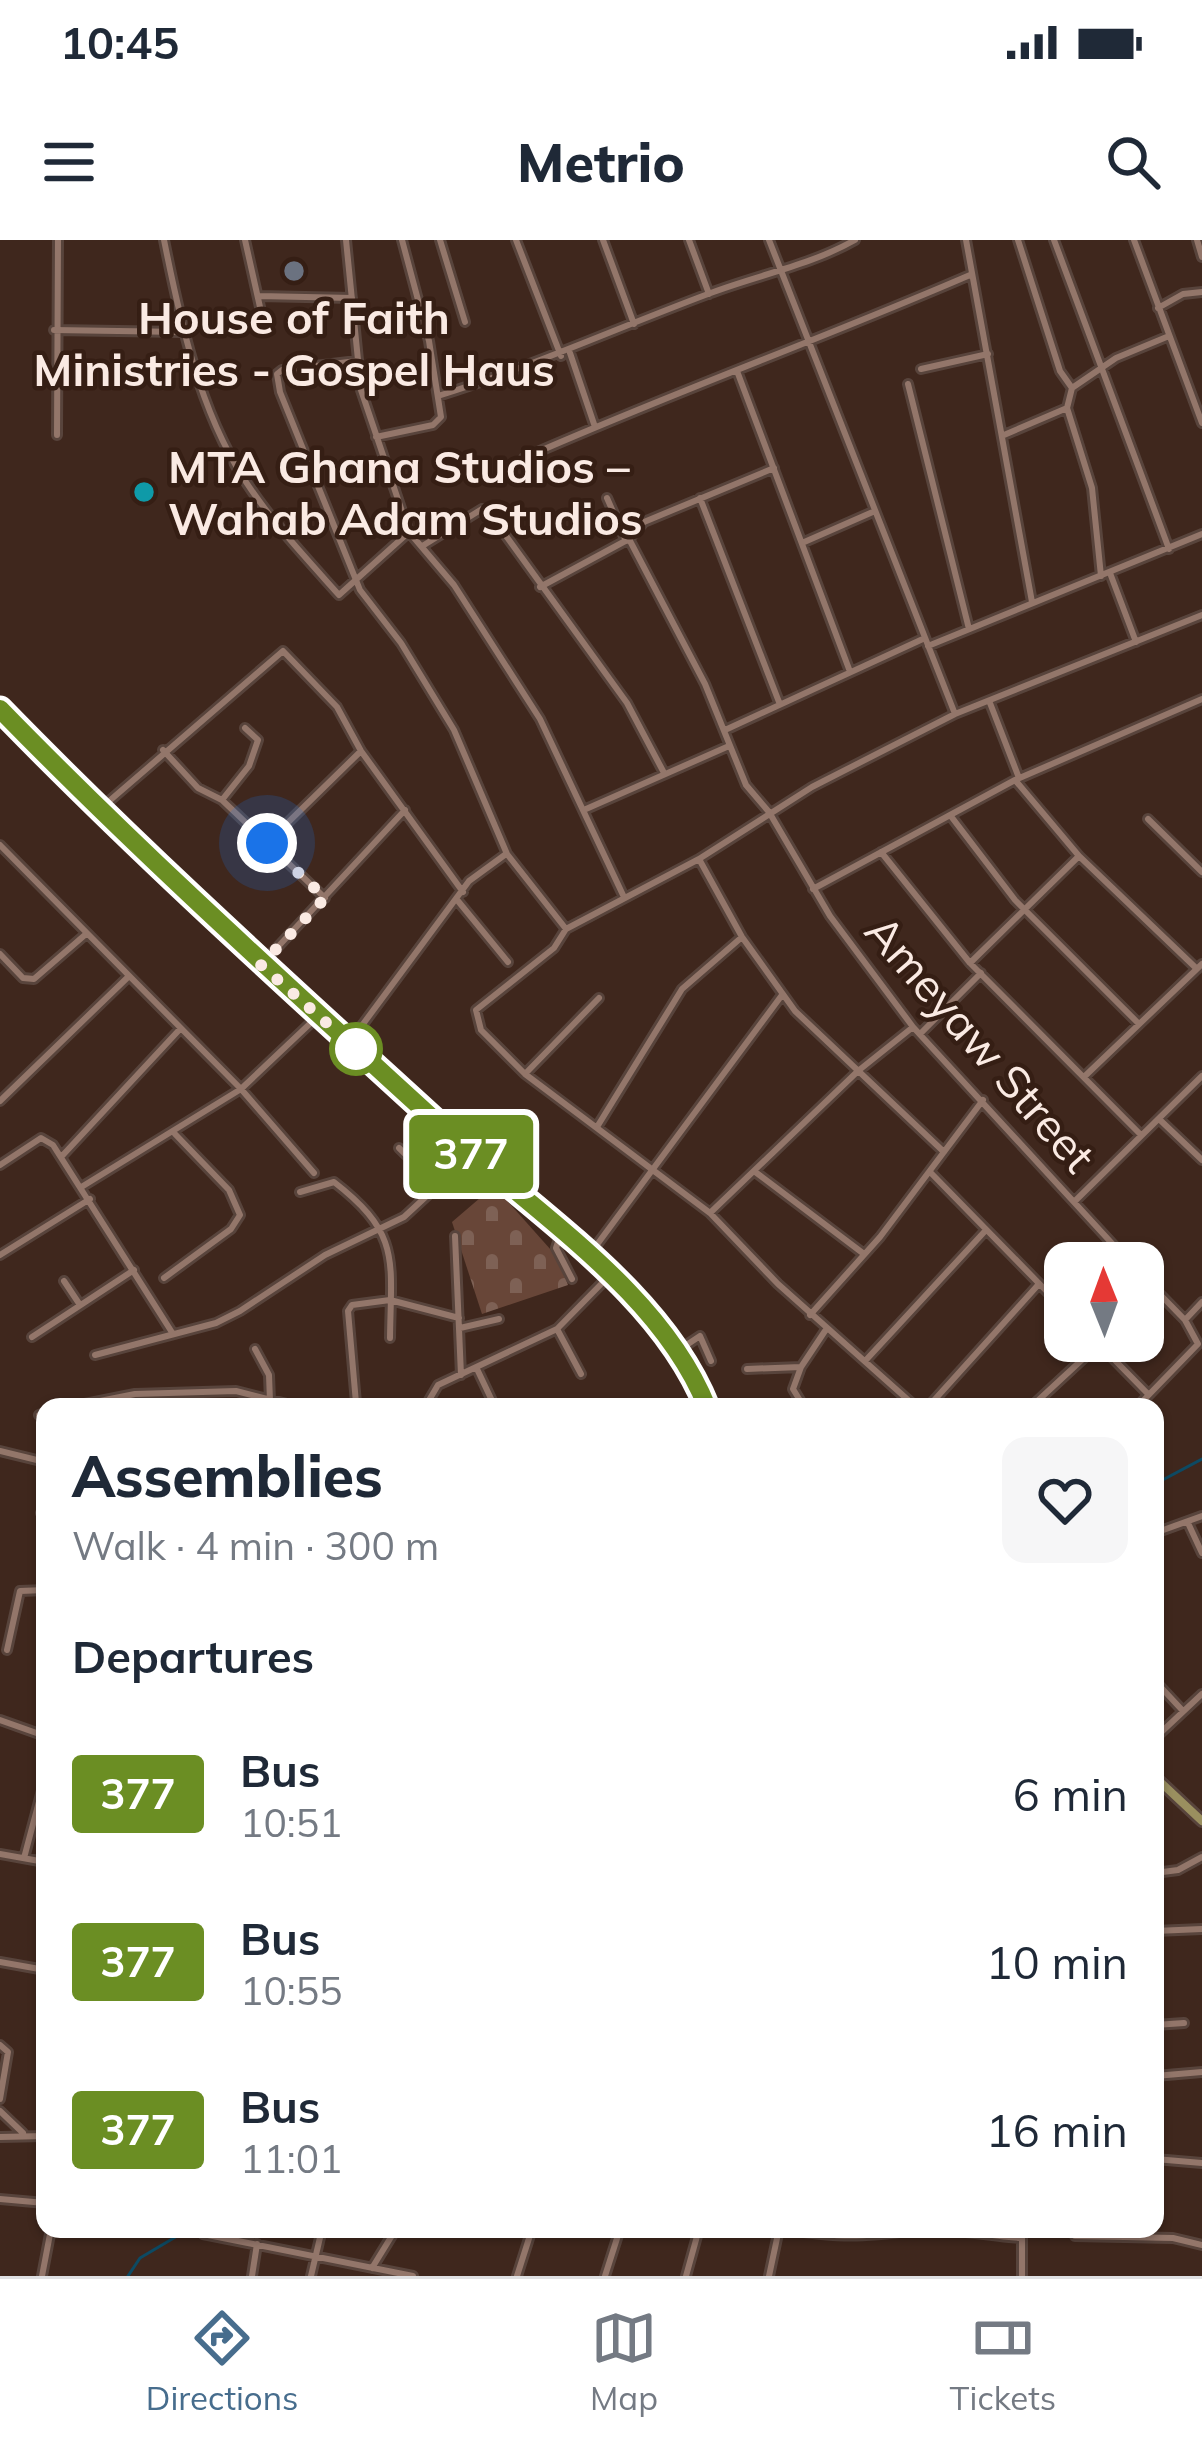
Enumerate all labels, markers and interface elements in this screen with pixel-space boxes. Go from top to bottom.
text: 10:45 [60,14,179,70]
text: Metrio [517,128,685,196]
icon: menu [36,129,102,195]
icon: search [1100,129,1166,195]
marker: House of Faith Ministries - Gospel Haus [281,258,307,284]
place label: House of Faith Ministries - Gospel Haus [33,289,555,397]
place label: MTA Ghana Studios – Wahab Adam Studios [168,438,643,546]
marker: MTA Ghana Studios – Wahab Adam Studios [131,479,157,505]
your location [237,813,297,873]
street label: Ameyaw Street [854,903,1108,1183]
unlabelled marker [331,1024,381,1074]
line badge: 377 [402,1115,540,1193]
text: 377 [433,1127,509,1180]
north arrow [1044,1242,1164,1362]
map controls [1044,1242,1164,1362]
button: heart [1002,1437,1128,1563]
text: Assemblies [72,1440,383,1511]
text: Walk · 4 min · 300 m [72,1521,439,1570]
text: Departures [72,1628,314,1684]
text: Bus [240,1742,320,1798]
text: 6 min [1013,1766,1128,1822]
text: 377 [100,1767,176,1820]
text: 10:51 [240,1798,343,1847]
text: Bus [240,1910,320,1966]
text: 10 min [986,1934,1128,1990]
text: 377 [100,1935,176,1988]
text: 10:55 [240,1966,343,2015]
text: Bus [240,2078,320,2134]
text: 16 min [986,2102,1128,2158]
text: 377 [100,2103,176,2156]
text: 11:01 [240,2134,343,2183]
tab: Directions [146,2305,298,2418]
tab: Map [590,2305,658,2418]
tab: Tickets [950,2305,1056,2418]

